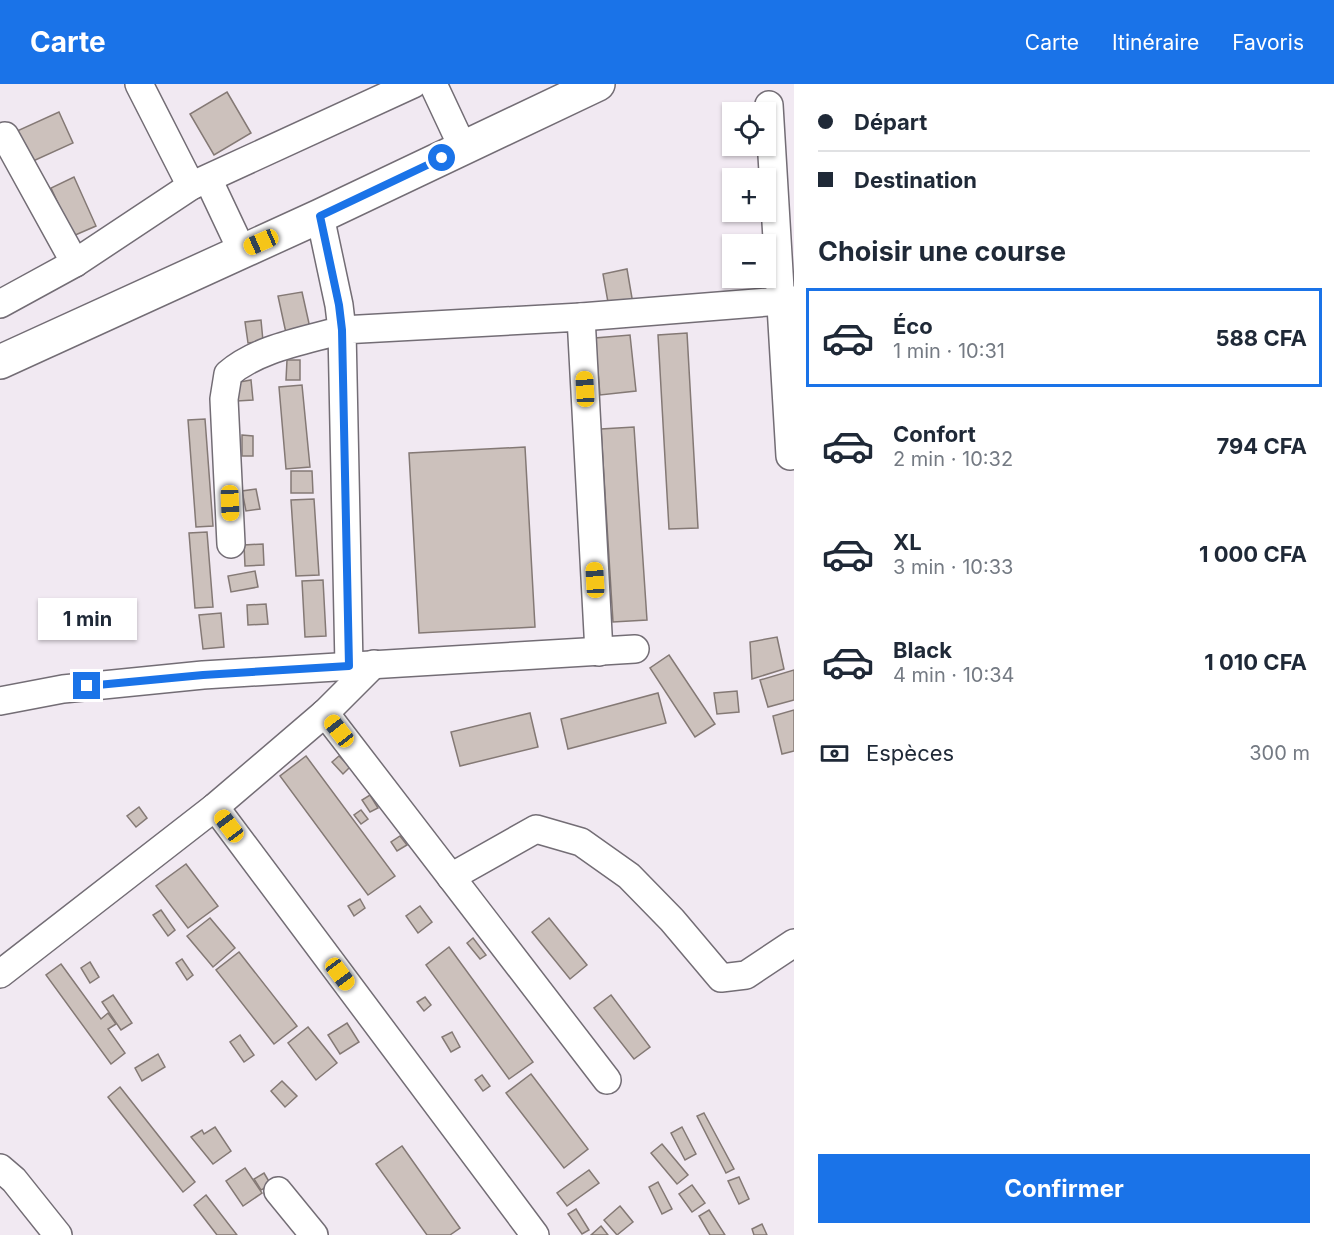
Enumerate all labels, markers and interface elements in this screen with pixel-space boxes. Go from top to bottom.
text: Carte [30,25,106,59]
text: Carte [1025,30,1079,55]
text: Itinéraire [1112,30,1199,55]
text: Favoris [1232,30,1304,55]
map controls [722,102,776,288]
button: locate [722,102,776,156]
text: Départ [854,109,927,135]
route start [428,144,455,171]
text: Destination [854,167,977,193]
button: + [722,168,776,222]
car [241,226,281,258]
button: − [722,234,776,288]
text: Choisir une course [818,235,1066,268]
icon: car [821,311,875,365]
text: Éco [893,313,933,339]
text: 588 CFA [1215,325,1307,351]
text: 1 min · 10:31 [893,339,1005,363]
car [575,371,595,407]
icon: car [821,419,875,473]
text: Confort [893,421,976,447]
text: 794 CFA [1216,433,1307,459]
text: 2 min · 10:32 [893,447,1013,471]
car [220,485,240,521]
icon: car [821,527,875,581]
text: XL [893,529,922,555]
text: 1 000 CFA [1199,541,1307,567]
text: 3 min · 10:33 [893,555,1013,579]
car [585,562,605,598]
callout: 1 min [38,599,136,641]
text: 1 min [63,607,112,631]
icon: car [821,635,875,689]
text: Black [893,637,952,663]
text: 1 010 CFA [1204,649,1307,675]
text: 4 min · 10:34 [893,663,1015,687]
route end [73,672,100,699]
car [321,711,357,751]
icon: cash [818,737,851,770]
text: Espèces [866,740,954,766]
text: 300 m [1249,741,1310,765]
car [211,806,247,846]
car [322,954,358,994]
button: Confirmer [818,1154,1310,1223]

